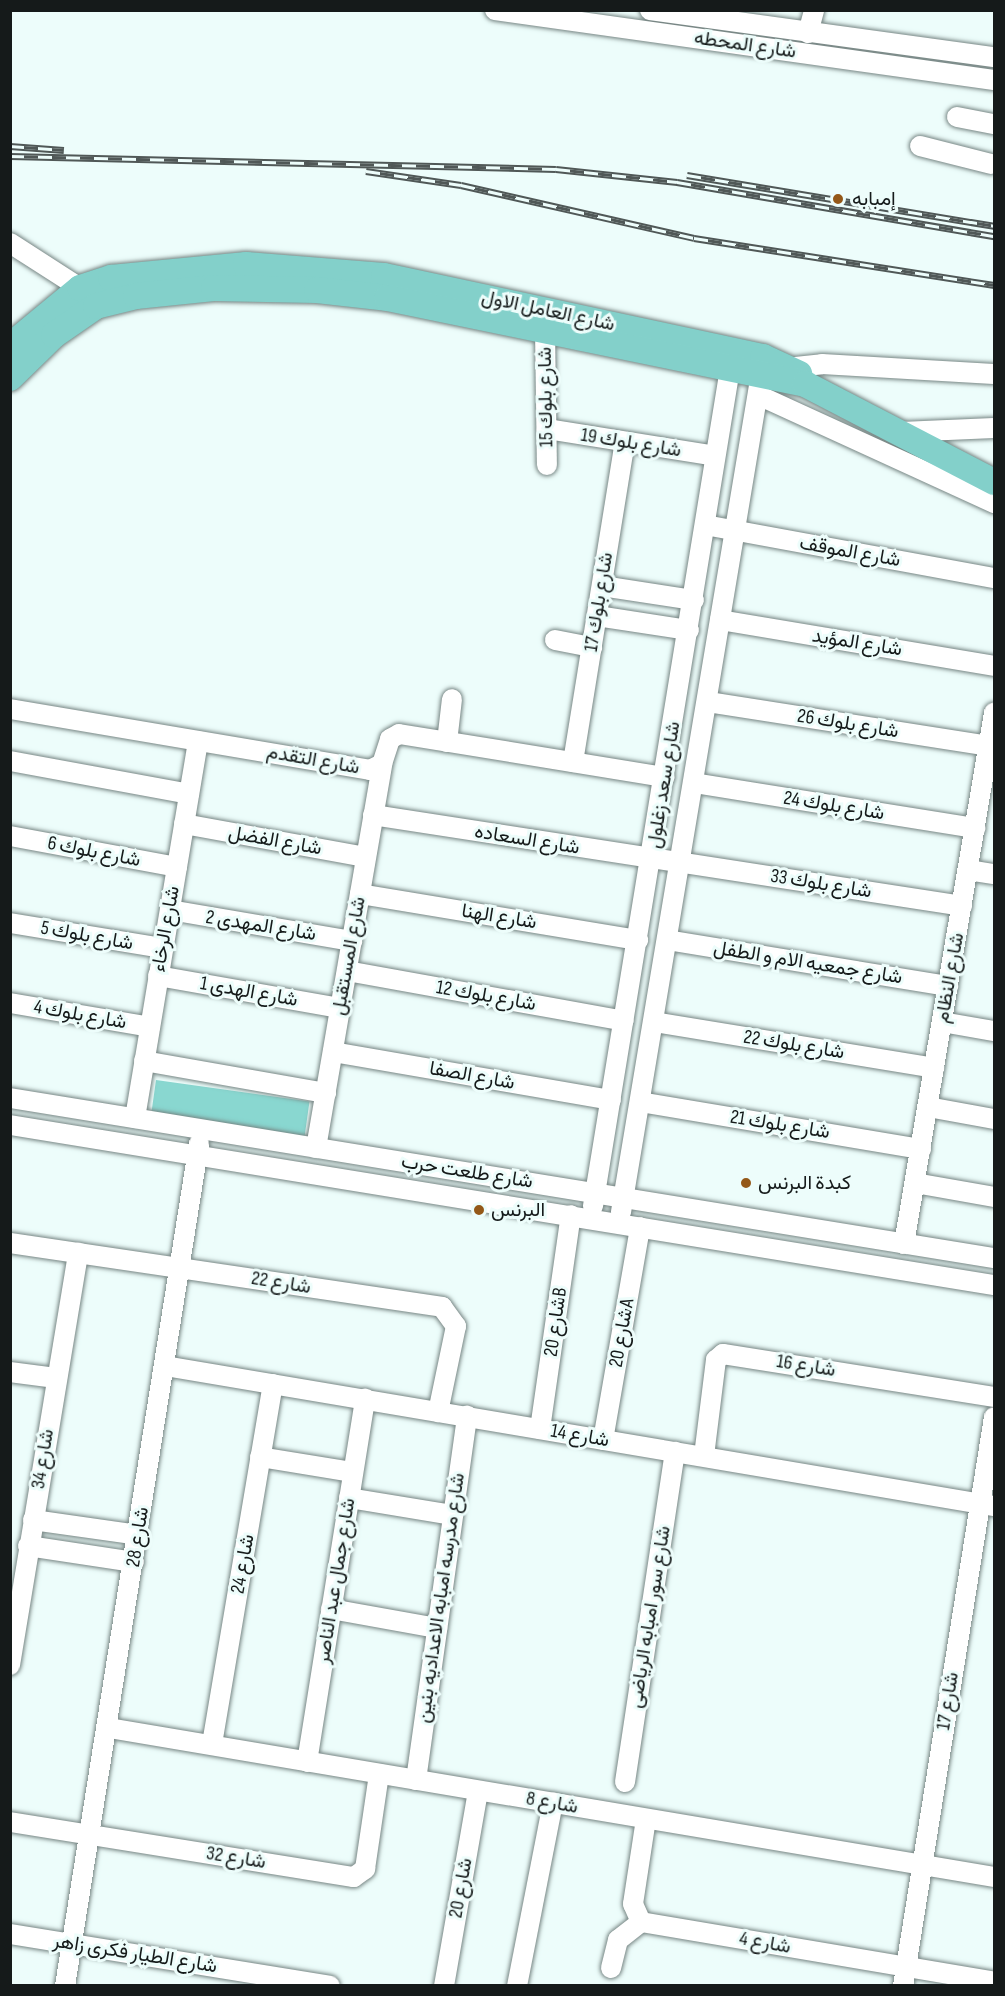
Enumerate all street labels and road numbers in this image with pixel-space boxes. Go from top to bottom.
street label: شارع المحطه [692,26,798,64]
street label: شارع العامل الاول [479,285,617,337]
street label: شارع بلوك 15 [533,347,559,447]
street label: شارع بلوك 19 [579,423,683,463]
street label: شارع الموقف [798,531,902,573]
street label: شارع بلوك 17 [579,551,619,653]
street label: شارع المؤيد [810,624,904,662]
street label: شارع بلوك 26 [796,704,900,744]
street label: شارع سعد زغلول [642,720,686,850]
street label: شارع التقدم [265,740,361,780]
street label: شارع بلوك 24 [782,786,886,826]
street label: شارع السعاده [473,820,581,860]
street label: شارع الفضل [226,821,324,861]
street label: شارع بلوك 6 [46,831,142,873]
street label: شارع بلوك 33 [769,864,873,904]
street label: شارع الرخاء [147,884,185,974]
street label: شارع المستقبل [327,895,371,1017]
street label: شارع الهنا [460,899,538,935]
street label: شارع المهدى 2 [204,905,318,947]
street label: شارع بلوك 5 [39,916,135,956]
street label: شارع النظام [930,931,970,1025]
street label: شارع جمعيه الام و الطفل [712,936,904,990]
street label: شارع الهدى 1 [198,972,300,1012]
street label: شارع بلوك 12 [434,975,538,1017]
street label: شارع بلوك 4 [32,995,128,1035]
street label: شارع بلوك 22 [742,1025,846,1065]
street label: شارع الصفا [427,1057,517,1095]
street label: شارع بلوك 21 [728,1105,832,1145]
street label: شارع طلعت حرب [399,1150,535,1194]
street label: شارع 22 [250,1266,312,1300]
street label: شارع 20B [539,1286,573,1358]
street label: شارع 20A [604,1297,640,1369]
street label: شارع 16 [775,1350,837,1382]
street label: شارع 14 [549,1419,611,1453]
street label: شارع 34 [26,1427,60,1491]
street label: شارع مدرسه امبابه الاعداديه بنين [412,1471,470,1725]
street label: شارع جمال عبد الناصر [311,1496,361,1666]
street label: شارع 28 [121,1505,155,1569]
street label: شارع سور امبابه الرياضى [624,1524,676,1710]
street label: شارع 24 [226,1532,260,1596]
street label: شارع 17 [932,1670,964,1732]
street label: شارع 8 [524,1787,580,1819]
street label: شارع 32 [204,1841,268,1875]
street label: شارع 20 [444,1856,478,1920]
street label: شارع 4 [737,1927,793,1959]
street label: شارع الطيار فكرى زاهر [51,1929,219,1979]

